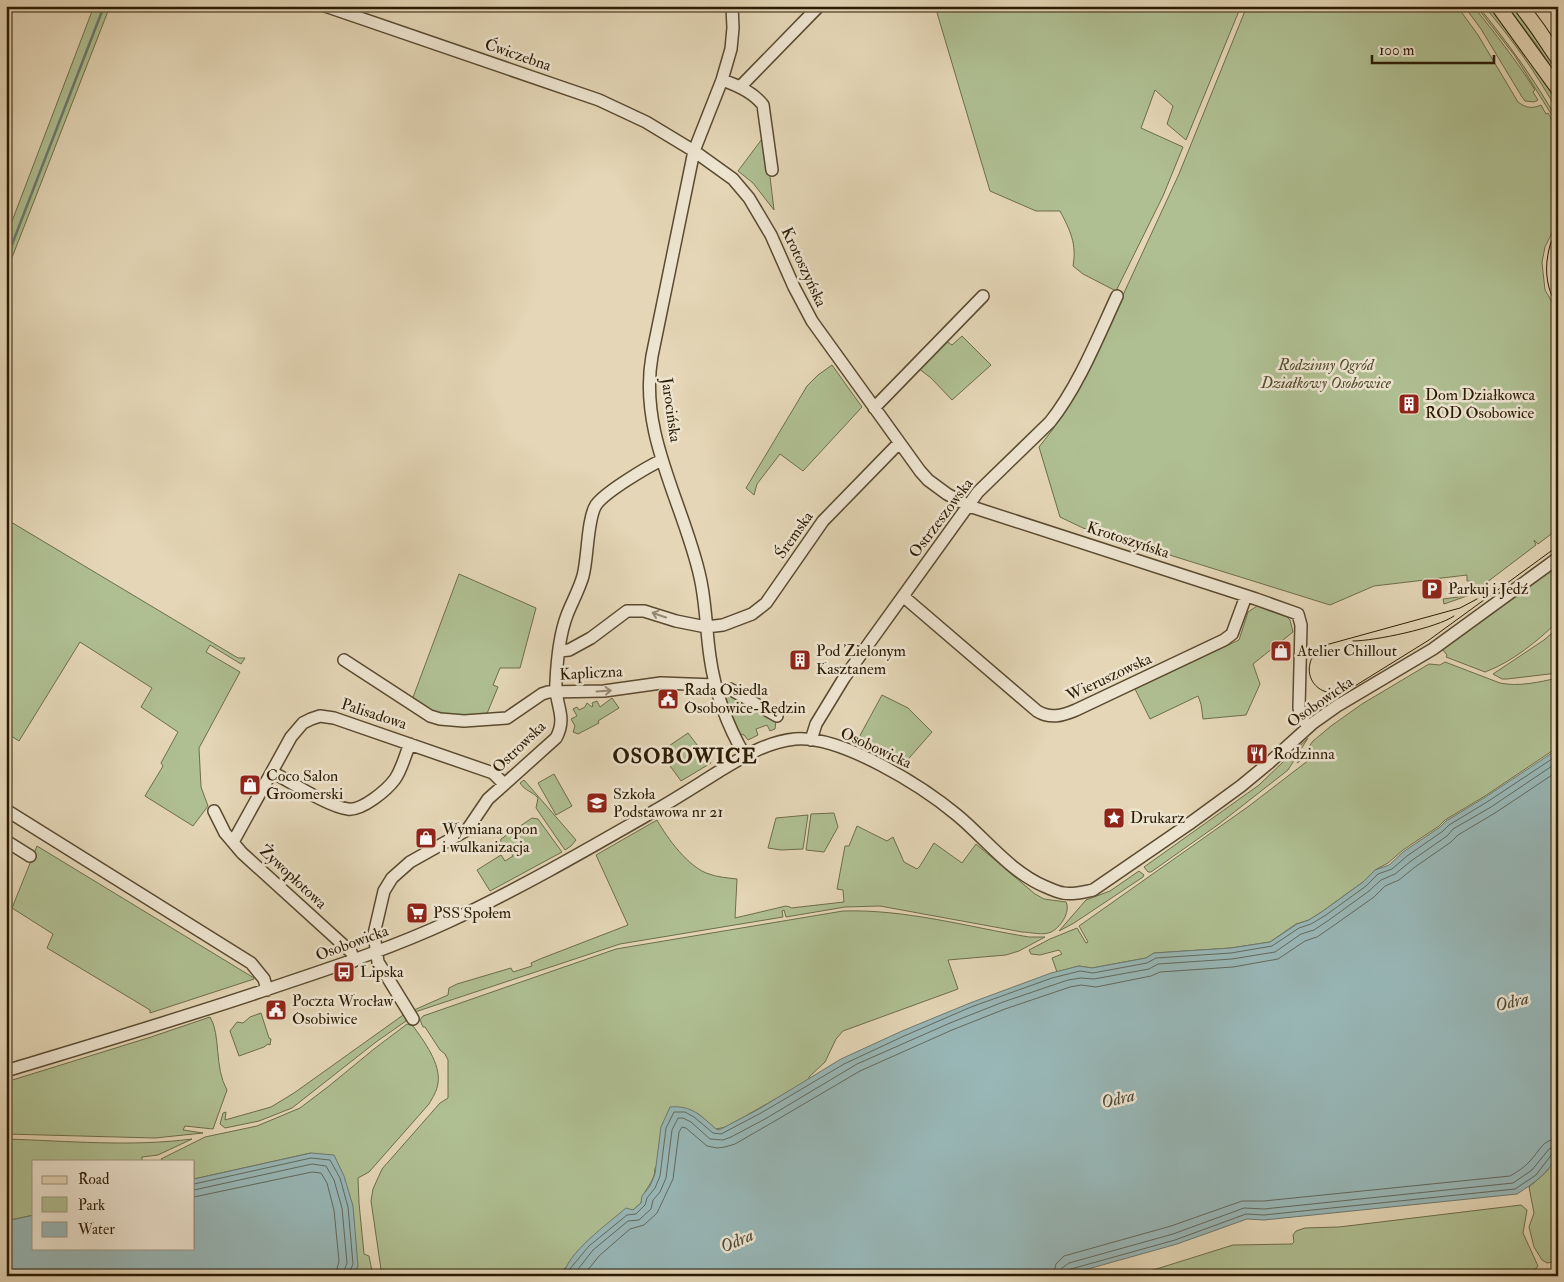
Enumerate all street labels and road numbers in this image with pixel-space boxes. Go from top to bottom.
street label: Ćwiczebna [482,33,555,76]
street label: Krotoszyńska [777,224,831,310]
street label: Jarocińska [655,376,685,444]
street label: Ostrzeszowska [905,474,978,562]
street label: Śremska [770,507,818,563]
street label: Krotoszyńska [1084,517,1172,563]
street label: Wieruszowska [1062,648,1155,706]
street label: Kapliczna [559,661,623,686]
street label: Osobowicka [1283,672,1357,732]
street label: Palisadowa [339,694,410,734]
street label: Ostrowska [488,716,550,777]
street label: Osobowicka [837,723,915,773]
street label: Żywopłotowa [254,840,332,914]
street label: Osobowicka [313,920,392,965]

